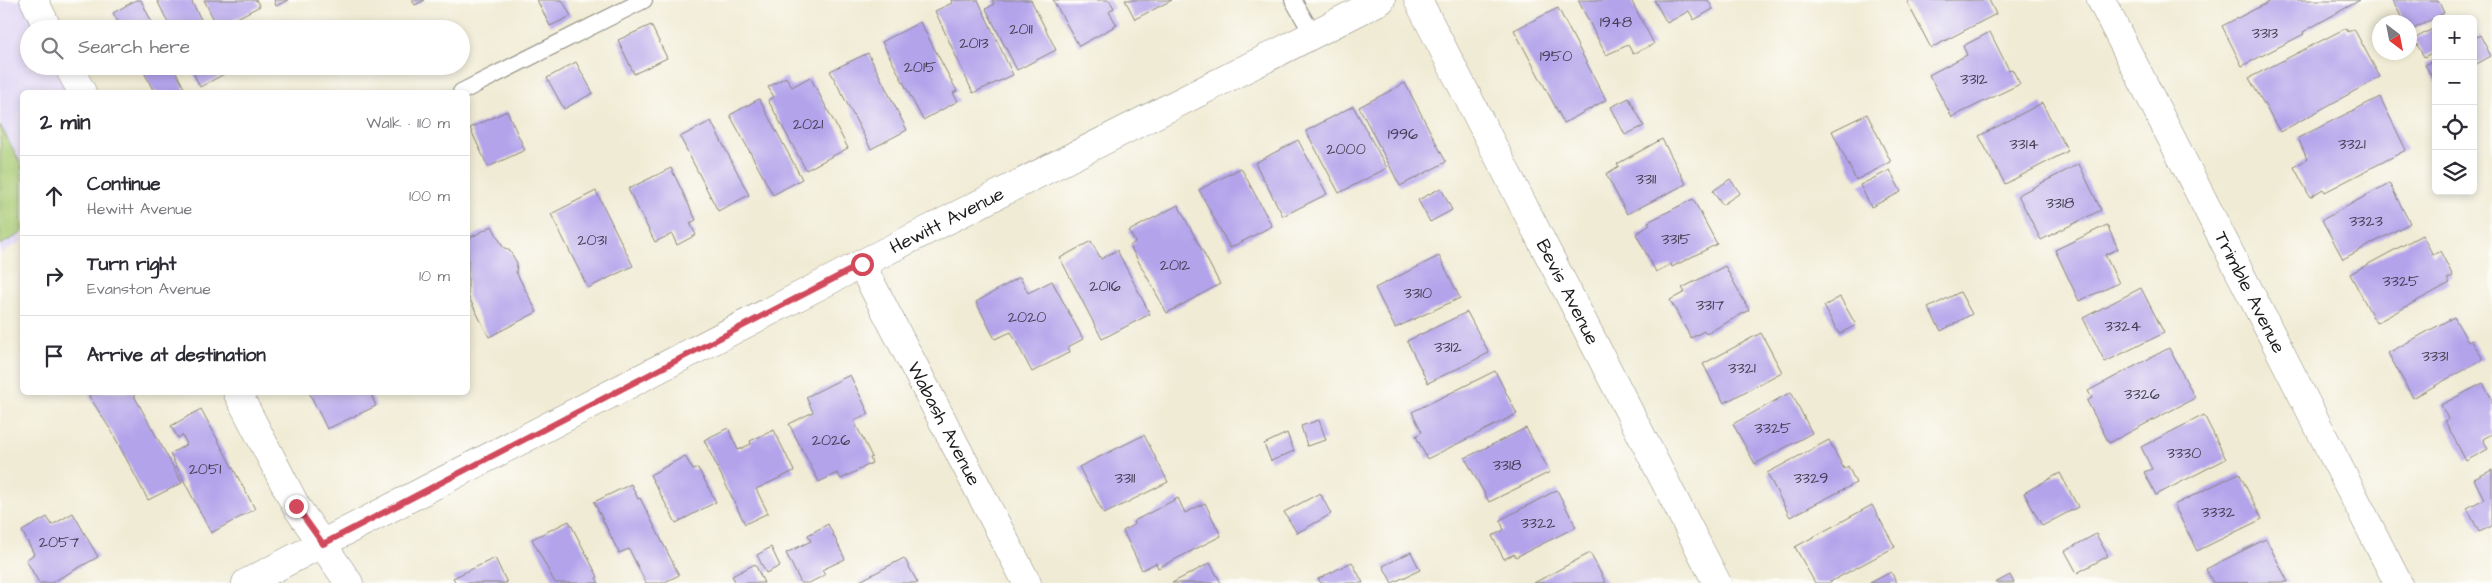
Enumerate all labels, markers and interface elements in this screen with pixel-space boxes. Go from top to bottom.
house number: 1948 [1600,11,1632,33]
north arrow [2372,15,2417,60]
map controls [2432,15,2477,195]
button: + [2432,15,2477,60]
house number: 2011 [1009,18,1033,40]
search box [20,20,470,75]
house number: 3313 [2252,22,2278,44]
house number: 2013 [959,32,989,54]
icon: search [38,34,66,62]
text: Search here [78,34,190,61]
house number: 1950 [1540,45,1572,67]
house number: 2015 [904,56,937,78]
button: − [2432,60,2477,105]
house number: 3312 [1960,68,1988,90]
button: locate [2432,105,2477,150]
text: 2 min [40,108,90,137]
text: Walk · 110 m [366,112,450,134]
house number: 2021 [793,113,823,135]
house number: 1996 [1388,123,1418,145]
house number: 3314 [2009,133,2039,155]
house number: 3321 [2338,133,2366,155]
house number: 2000 [1326,138,1366,160]
button: layers [2432,150,2477,195]
house number: 3311 [1636,168,1656,190]
text: Continue [87,171,161,198]
street label: Hewitt Avenue [885,180,1009,261]
icon: ahead [40,182,68,210]
text: 100 m [409,185,450,207]
house number: 3318 [2046,192,2074,214]
text: Hewitt Avenue [87,198,192,220]
house number: 3323 [2349,210,2383,232]
street label: Trimble Avenue [2208,227,2292,358]
house number: 3315 [1661,228,1692,250]
house number: 2031 [577,229,607,251]
street label: Bevis Avenue [1529,234,1606,349]
text: Turn right [87,251,176,278]
route start [851,253,874,276]
house number: 2012 [1160,254,1190,276]
icon: right [40,262,68,290]
text: 10 m [419,265,450,287]
house number: 3325 [2383,270,2420,292]
house number: 2016 [1089,275,1121,297]
text: Evanston Avenue [87,278,211,300]
house number: 3310 [1404,282,1432,304]
house number: 3317 [1696,294,1724,316]
house number: 2020 [1008,306,1046,328]
house number: 3324 [2105,315,2141,337]
house number: 3312 [1434,336,1462,358]
icon: arrive [40,342,68,370]
text: Arrive at destination [87,342,266,369]
house number: 3331 [2422,345,2448,367]
street label: Wabash Avenue [901,357,988,490]
house number: 3321 [1728,357,1756,379]
house number: 3326 [2124,383,2160,405]
house number: 3325 [1755,417,1792,439]
house number: 2026 [812,429,850,451]
house number: 3330 [2167,442,2201,464]
house number: 3318 [1493,454,1521,476]
house number: 2051 [189,458,221,480]
house number: 3311 [1115,467,1135,489]
house number: 3329 [1794,467,1828,489]
route end [285,495,308,518]
house number: 3332 [2201,501,2235,523]
house number: 3322 [1521,512,1555,534]
house number: 2057 [39,531,79,553]

